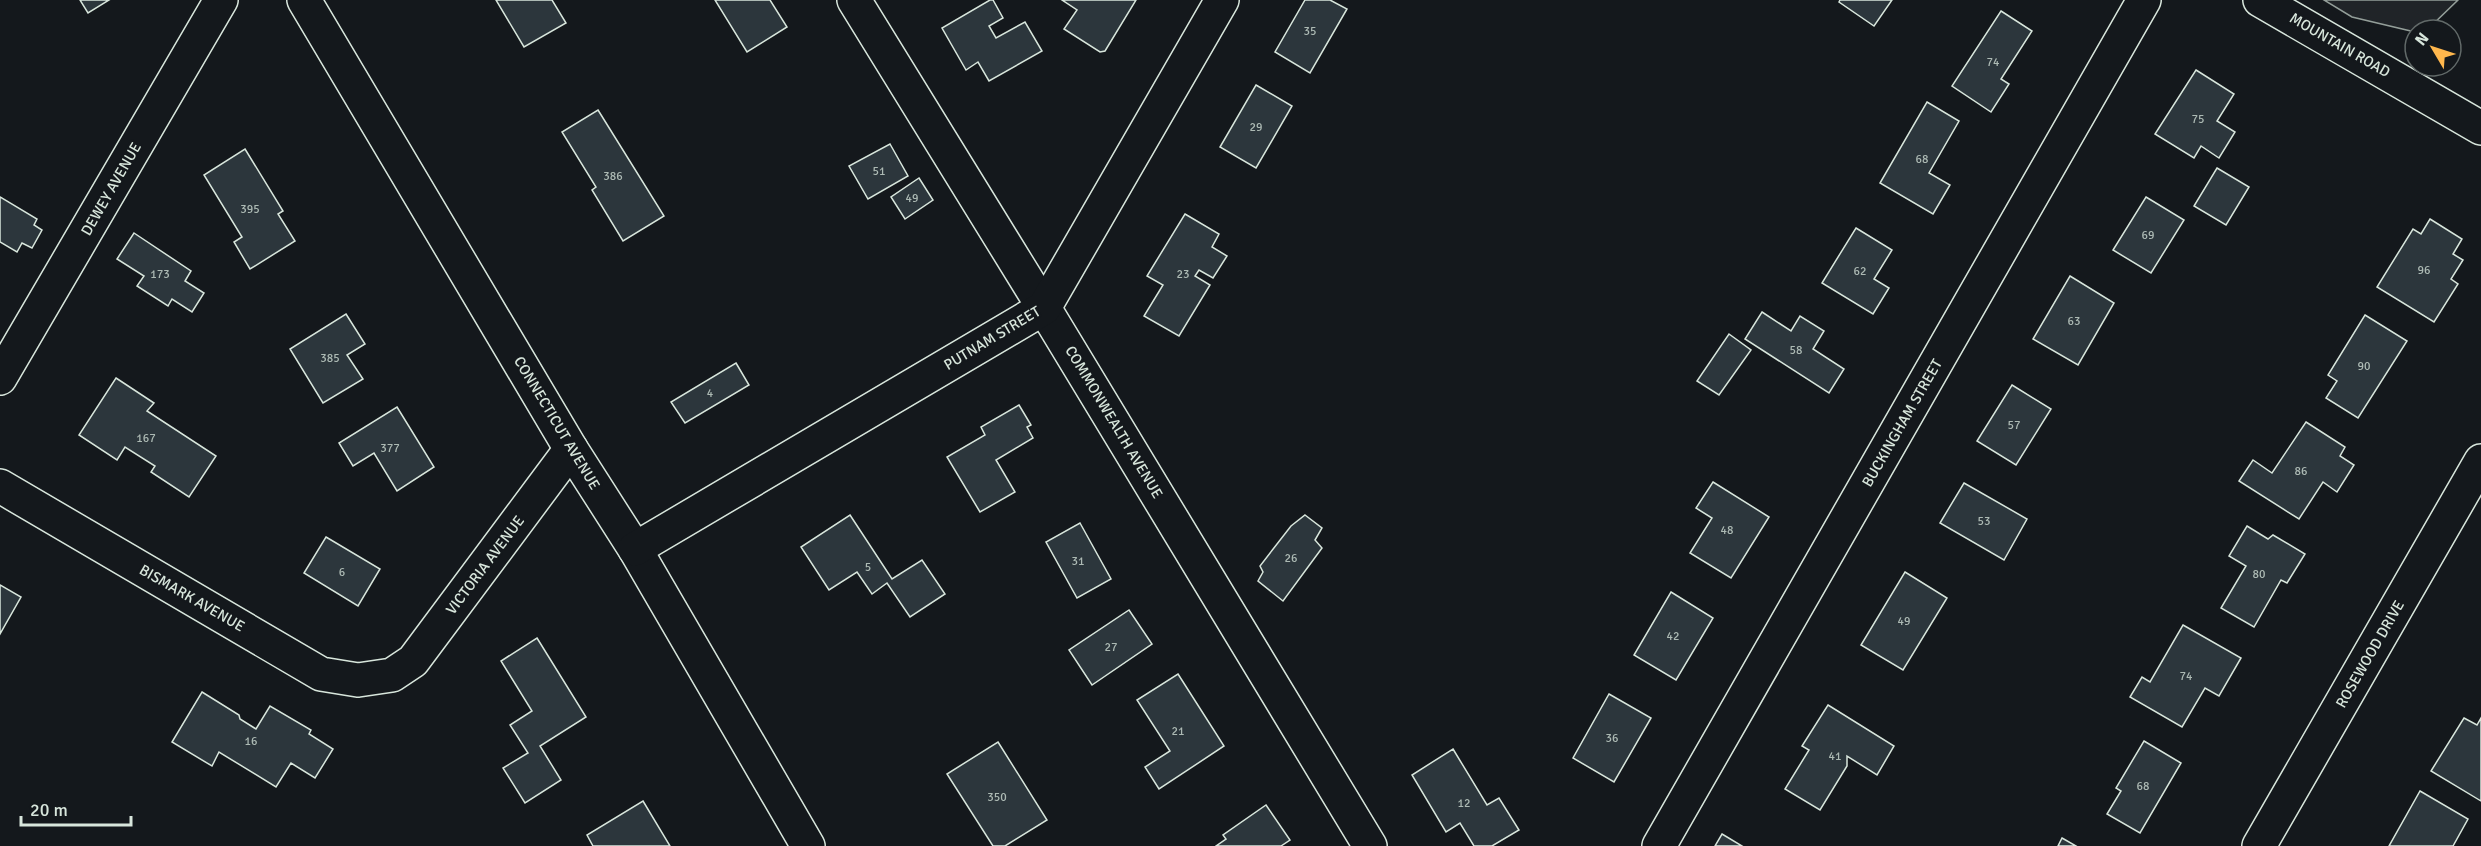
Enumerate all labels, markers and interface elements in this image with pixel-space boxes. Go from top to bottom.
street label: MOUNTAIN ROAD [2287,9,2393,81]
north arrow [2403,18,2463,78]
house number: 35 [1304,24,1316,39]
text: N [2411,29,2433,50]
house number: 74 [1987,55,2000,70]
house number: 75 [2192,112,2204,127]
house number: 29 [1250,120,1262,135]
street label: DEWEY AVENUE [77,139,145,239]
house number: 68 [1916,152,1928,167]
house number: 51 [873,164,885,179]
house number: 386 [603,169,623,184]
house number: 49 [906,191,918,206]
house number: 395 [240,202,260,217]
house number: 69 [2142,228,2154,243]
house number: 96 [2418,263,2430,278]
house number: 62 [1854,264,1866,279]
house number: 173 [150,267,170,282]
house number: 23 [1177,267,1189,282]
street label: PUTNAM STREET [940,302,1044,374]
house number: 63 [2068,314,2080,329]
street label: COMMONWEALTH AVENUE [1061,342,1167,502]
house number: 58 [1790,343,1802,358]
house number: 385 [320,351,340,366]
street label: CONNECTICUT AVENUE [510,353,604,493]
street label: BUCKINGHAM STREET [1858,355,1946,490]
house number: 90 [2358,359,2370,374]
house number: 4 [707,386,714,401]
house number: 57 [2008,418,2020,433]
house number: 167 [136,431,156,446]
house number: 377 [380,441,400,456]
house number: 86 [2295,464,2307,479]
street label: VICTORIA AVENUE [442,512,528,618]
house number: 53 [1978,514,1990,529]
house number: 48 [1721,523,1733,538]
house number: 26 [1285,551,1297,566]
house number: 31 [1072,554,1084,569]
house number: 5 [865,560,871,575]
street label: BISMARK AVENUE [136,561,248,635]
house number: 6 [339,565,345,580]
house number: 80 [2253,567,2265,582]
street label: ROSEWOOD DRIVE [2332,597,2408,711]
house number: 49 [1898,614,1910,629]
house number: 42 [1667,629,1679,644]
house number: 27 [1105,640,1117,655]
house number: 74 [2180,669,2193,684]
house number: 21 [1172,724,1184,739]
house number: 36 [1606,731,1618,746]
house number: 16 [245,734,257,749]
house number: 41 [1829,749,1841,764]
house number: 68 [2137,779,2149,794]
scale bar [21,789,130,827]
house number: 350 [987,790,1007,805]
house number: 12 [1458,796,1470,811]
text: 20 m [30,799,68,821]

